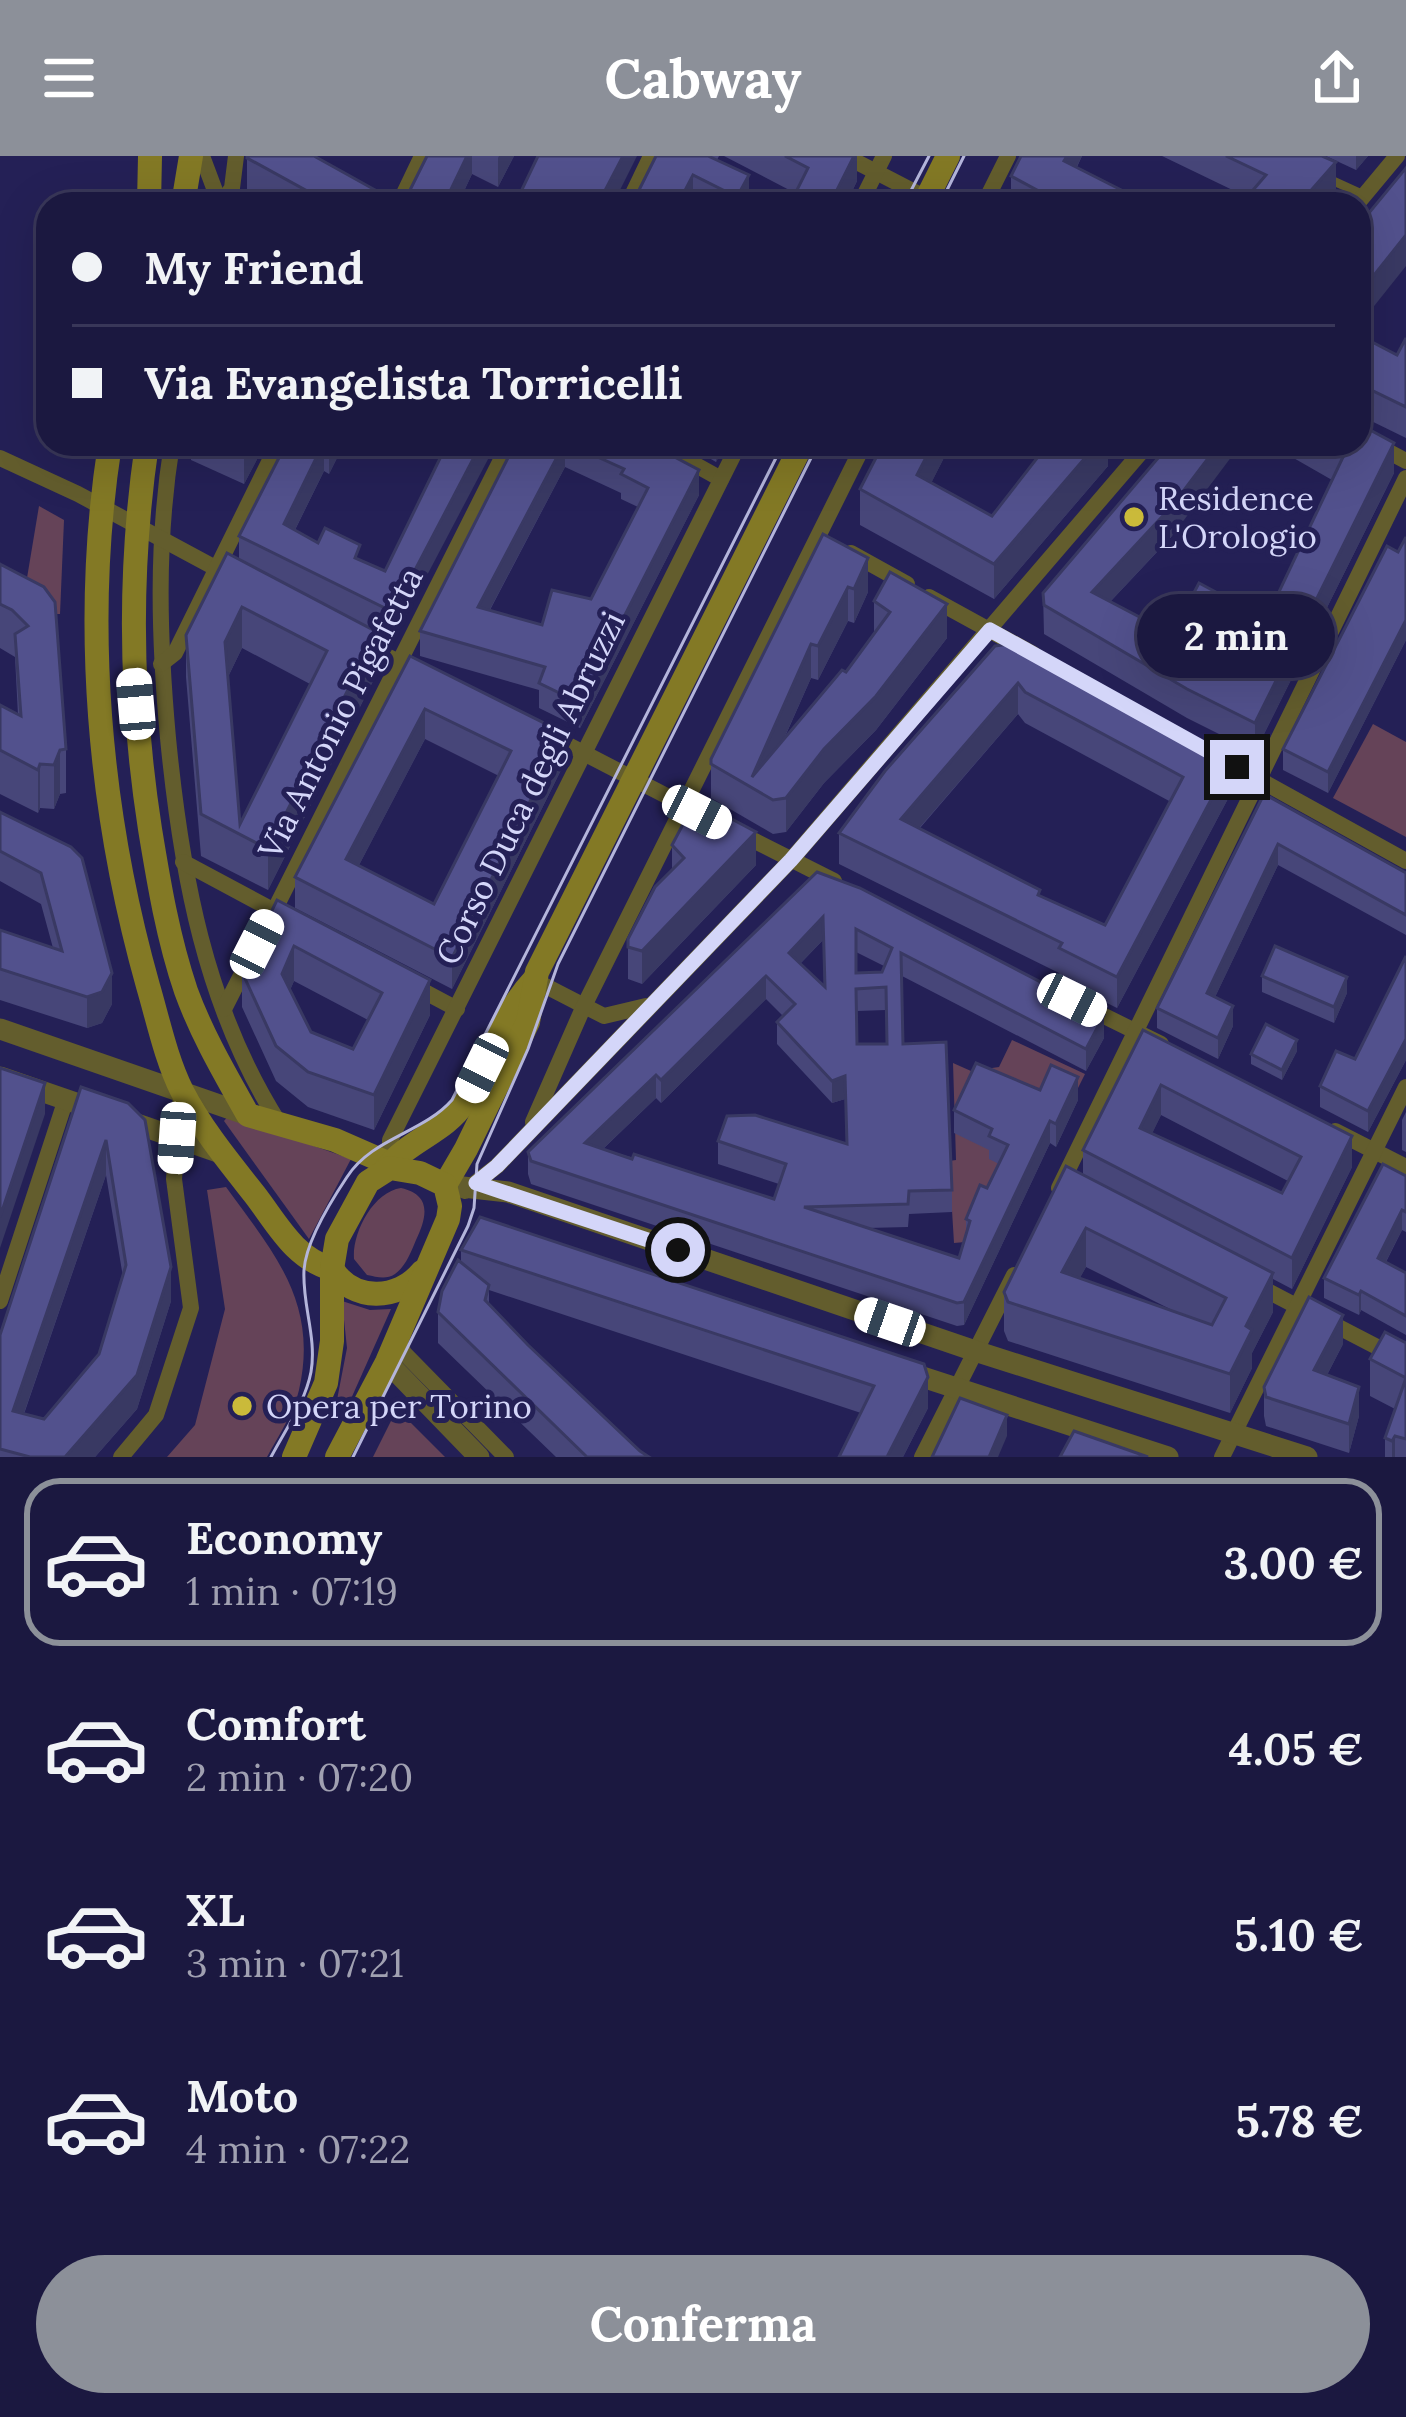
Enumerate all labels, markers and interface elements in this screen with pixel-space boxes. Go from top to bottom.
text: Cabway [605,44,801,113]
icon: menu [36,45,102,111]
icon: share [1304,45,1370,111]
text: My Friend [144,239,364,296]
text: Via Evangelista Torricelli [144,354,683,411]
place label: Residence L'Orologio [1158,477,1317,557]
marker: Residence L'Orologio [1121,504,1147,530]
street label: Via Antonio Pigafetta [248,560,432,867]
callout: 2 min [1138,593,1336,677]
street label: Corso Duca degli Abruzzi [426,605,634,971]
text: 2 min [1184,611,1288,661]
car [115,667,157,741]
route end [1210,740,1264,794]
car [657,780,737,844]
car [225,904,289,984]
car [1032,968,1112,1032]
car [450,1028,514,1108]
car [157,1101,197,1175]
route start [651,1223,705,1277]
car [850,1293,930,1351]
place label: Opera per Torino [266,1385,532,1427]
marker: Opera per Torino [229,1393,255,1419]
icon: car [42,1508,150,1616]
text: Economy [186,1509,382,1566]
text: 3.00 € [1224,1534,1364,1591]
text: 1 min · 07:19 [186,1566,398,1616]
icon: car [42,1694,150,1802]
text: Comfort [186,1695,366,1752]
text: 4.05 € [1228,1720,1364,1777]
text: 2 min · 07:20 [186,1752,413,1802]
icon: car [42,1880,150,1988]
text: XL [186,1881,245,1938]
text: 5.10 € [1234,1906,1364,1963]
text: 3 min · 07:21 [186,1938,404,1988]
icon: car [42,2066,150,2174]
text: Moto [186,2067,298,2124]
text: 5.78 € [1235,2092,1364,2149]
text: 4 min · 07:22 [186,2124,410,2174]
button: Conferma [36,2255,1370,2393]

